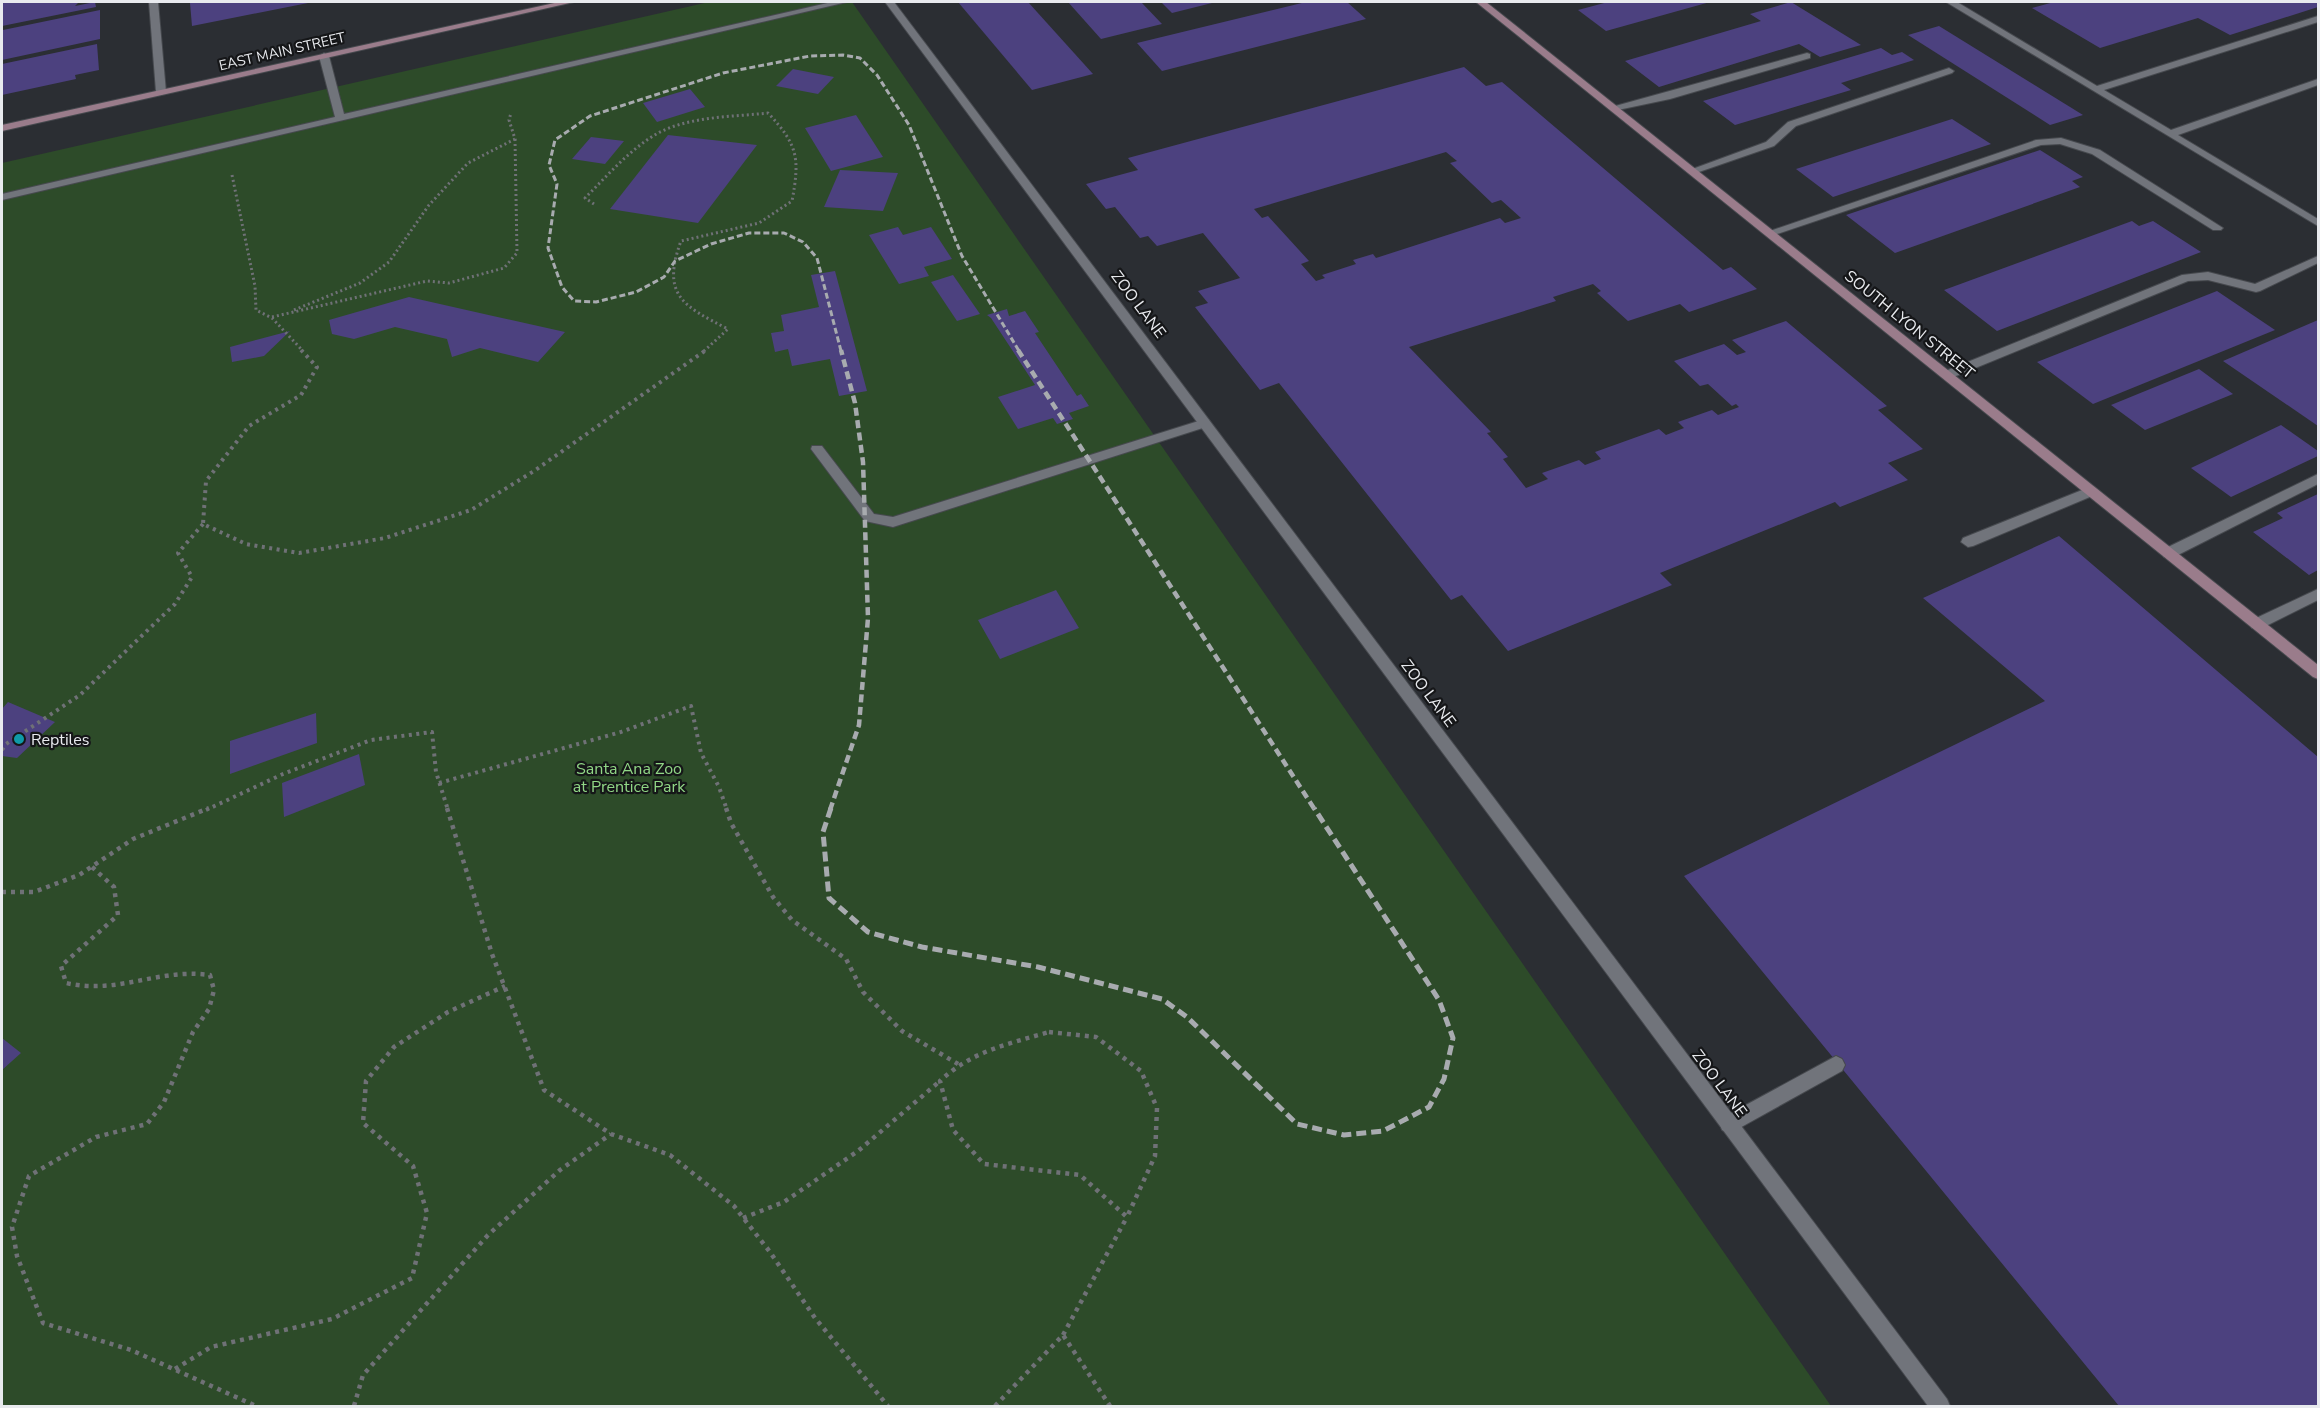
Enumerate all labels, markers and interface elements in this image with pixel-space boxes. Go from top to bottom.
street label: EAST MAIN STREET [217,28,348,75]
street label: SOUTH LYON STREET [1840,265,1979,384]
street label: ZOO LANE [1106,266,1171,343]
street label: ZOO LANE [1396,655,1461,732]
place label: Reptiles [31,729,89,751]
marker: Reptiles [12,732,26,746]
park label: Santa Ana Zoo at Prentice Park [573,758,686,798]
street label: ZOO LANE [1687,1045,1752,1122]

